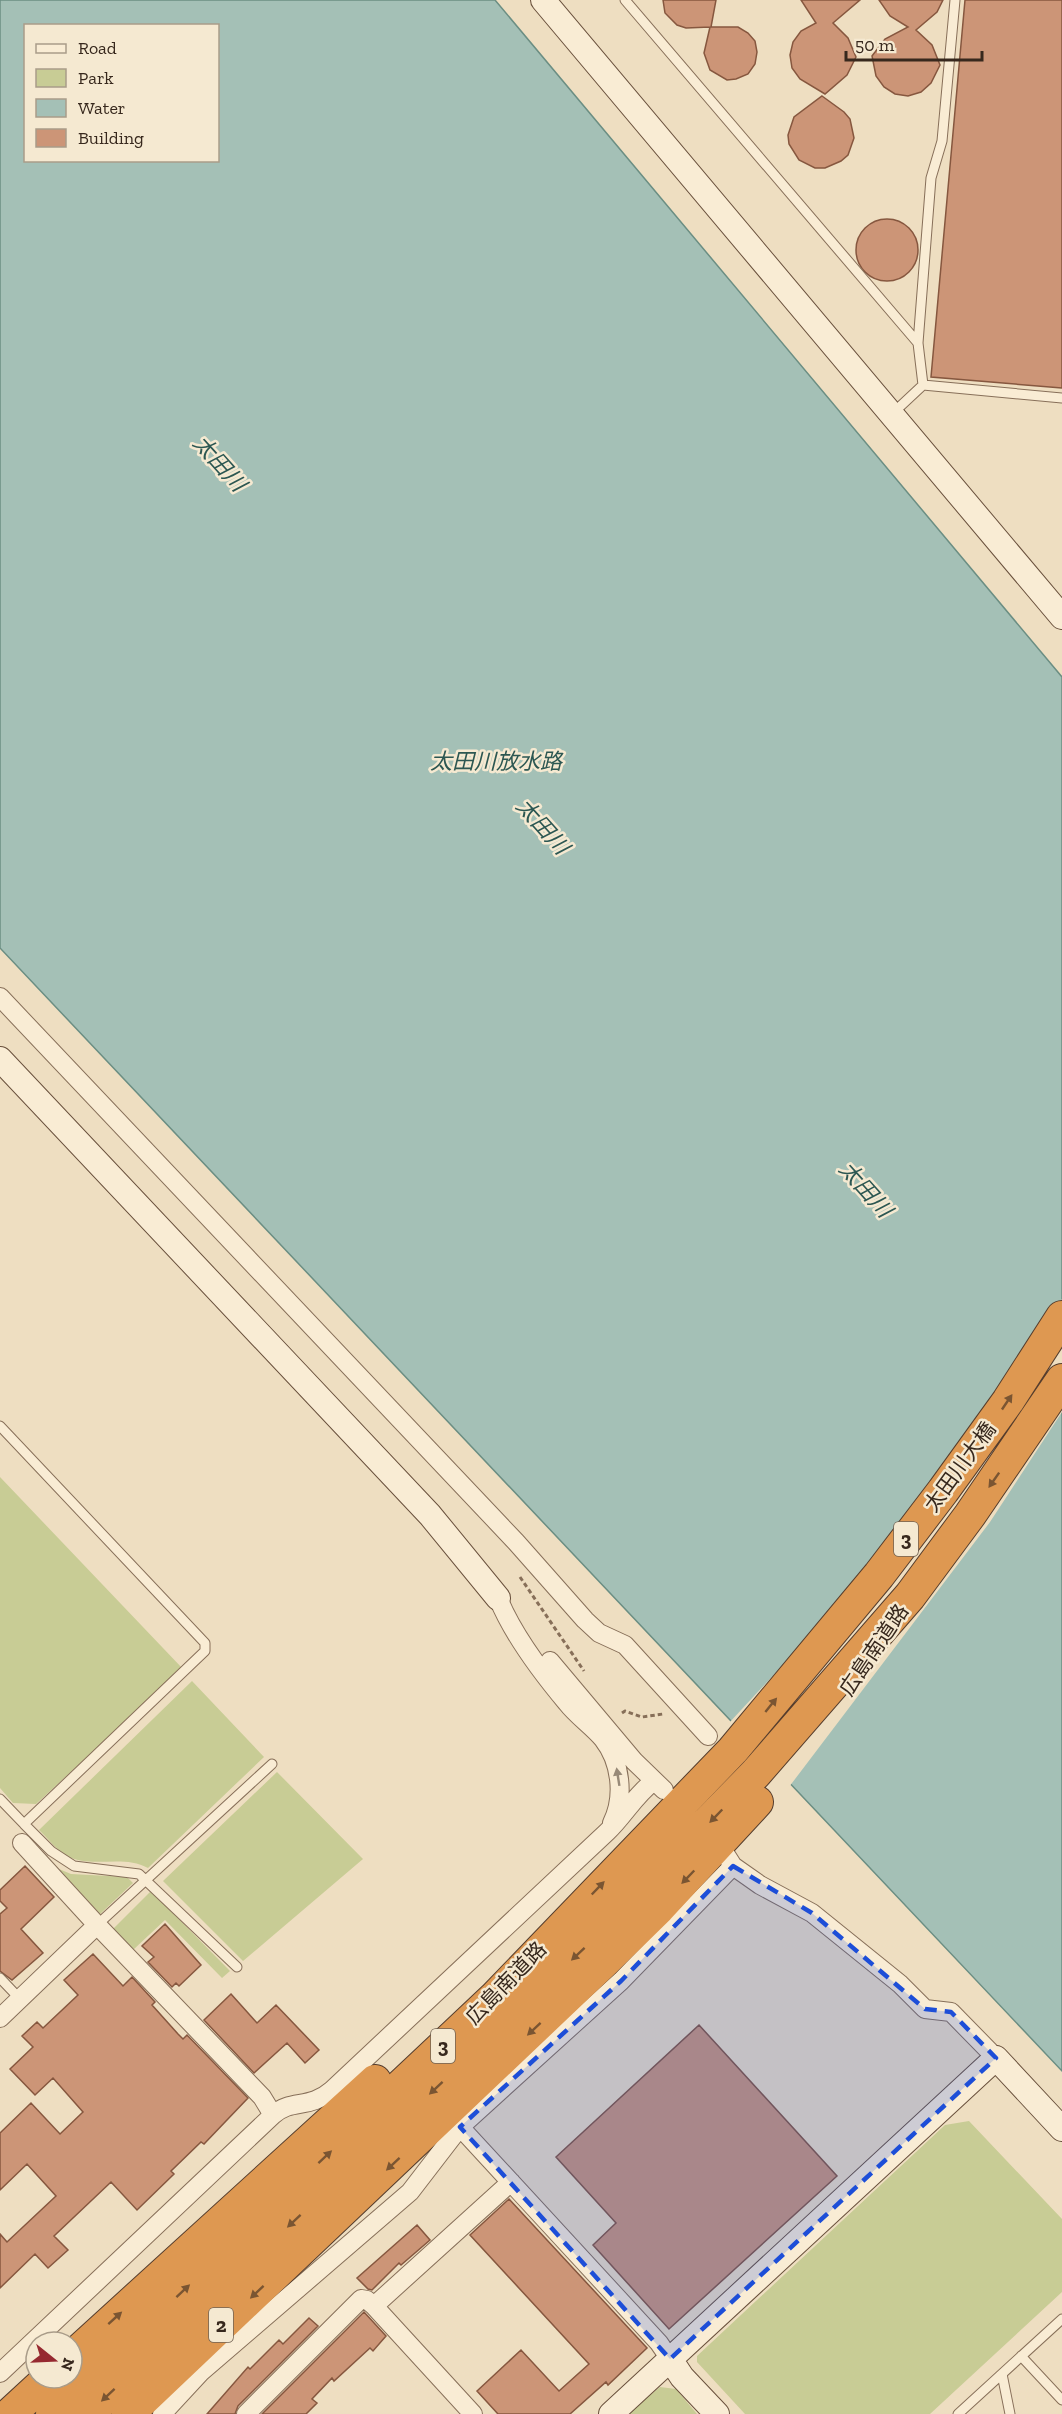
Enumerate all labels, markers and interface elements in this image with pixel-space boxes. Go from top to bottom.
legend [24,24,219,162]
scale bar [846,24,982,62]
text: 50 m [855,34,895,56]
text: Road [78,37,117,59]
text: Park [78,67,114,89]
text: Water [78,97,125,119]
text: Building [78,127,144,149]
water label: 太田川 [188,430,253,498]
water label: 太田川放水路 [430,748,564,775]
water label: 太田川 [511,793,576,861]
water label: 太田川 [834,1156,899,1224]
one-way arrow [1001,1394,1012,1410]
street label: 太田川大橋 [919,1417,1001,1517]
one-way arrow [988,1472,1000,1488]
road number: 3 [894,1522,918,1556]
street label: 広島南道路 [834,1599,913,1700]
one-way arrow [764,1697,776,1712]
one-way arrow [613,1767,622,1786]
one-way arrow [709,1808,723,1822]
one-way arrow [681,1870,695,1885]
one-way arrow [591,1882,605,1896]
street label: 広島南道路 [460,1936,551,2029]
one-way arrow [571,1947,586,1961]
one-way arrow [527,2022,542,2035]
road number: 3 [431,2029,455,2063]
one-way arrow [429,2081,444,2095]
one-way arrow [317,2151,331,2165]
one-way arrow [386,2157,401,2171]
one-way arrow [287,2214,302,2227]
one-way arrow [175,2284,190,2298]
one-way arrow [250,2284,264,2298]
road number: 2 [209,2308,233,2342]
one-way arrow [108,2311,123,2325]
north arrow [24,2330,84,2390]
text: N [57,2356,79,2373]
one-way arrow [101,2388,116,2401]

